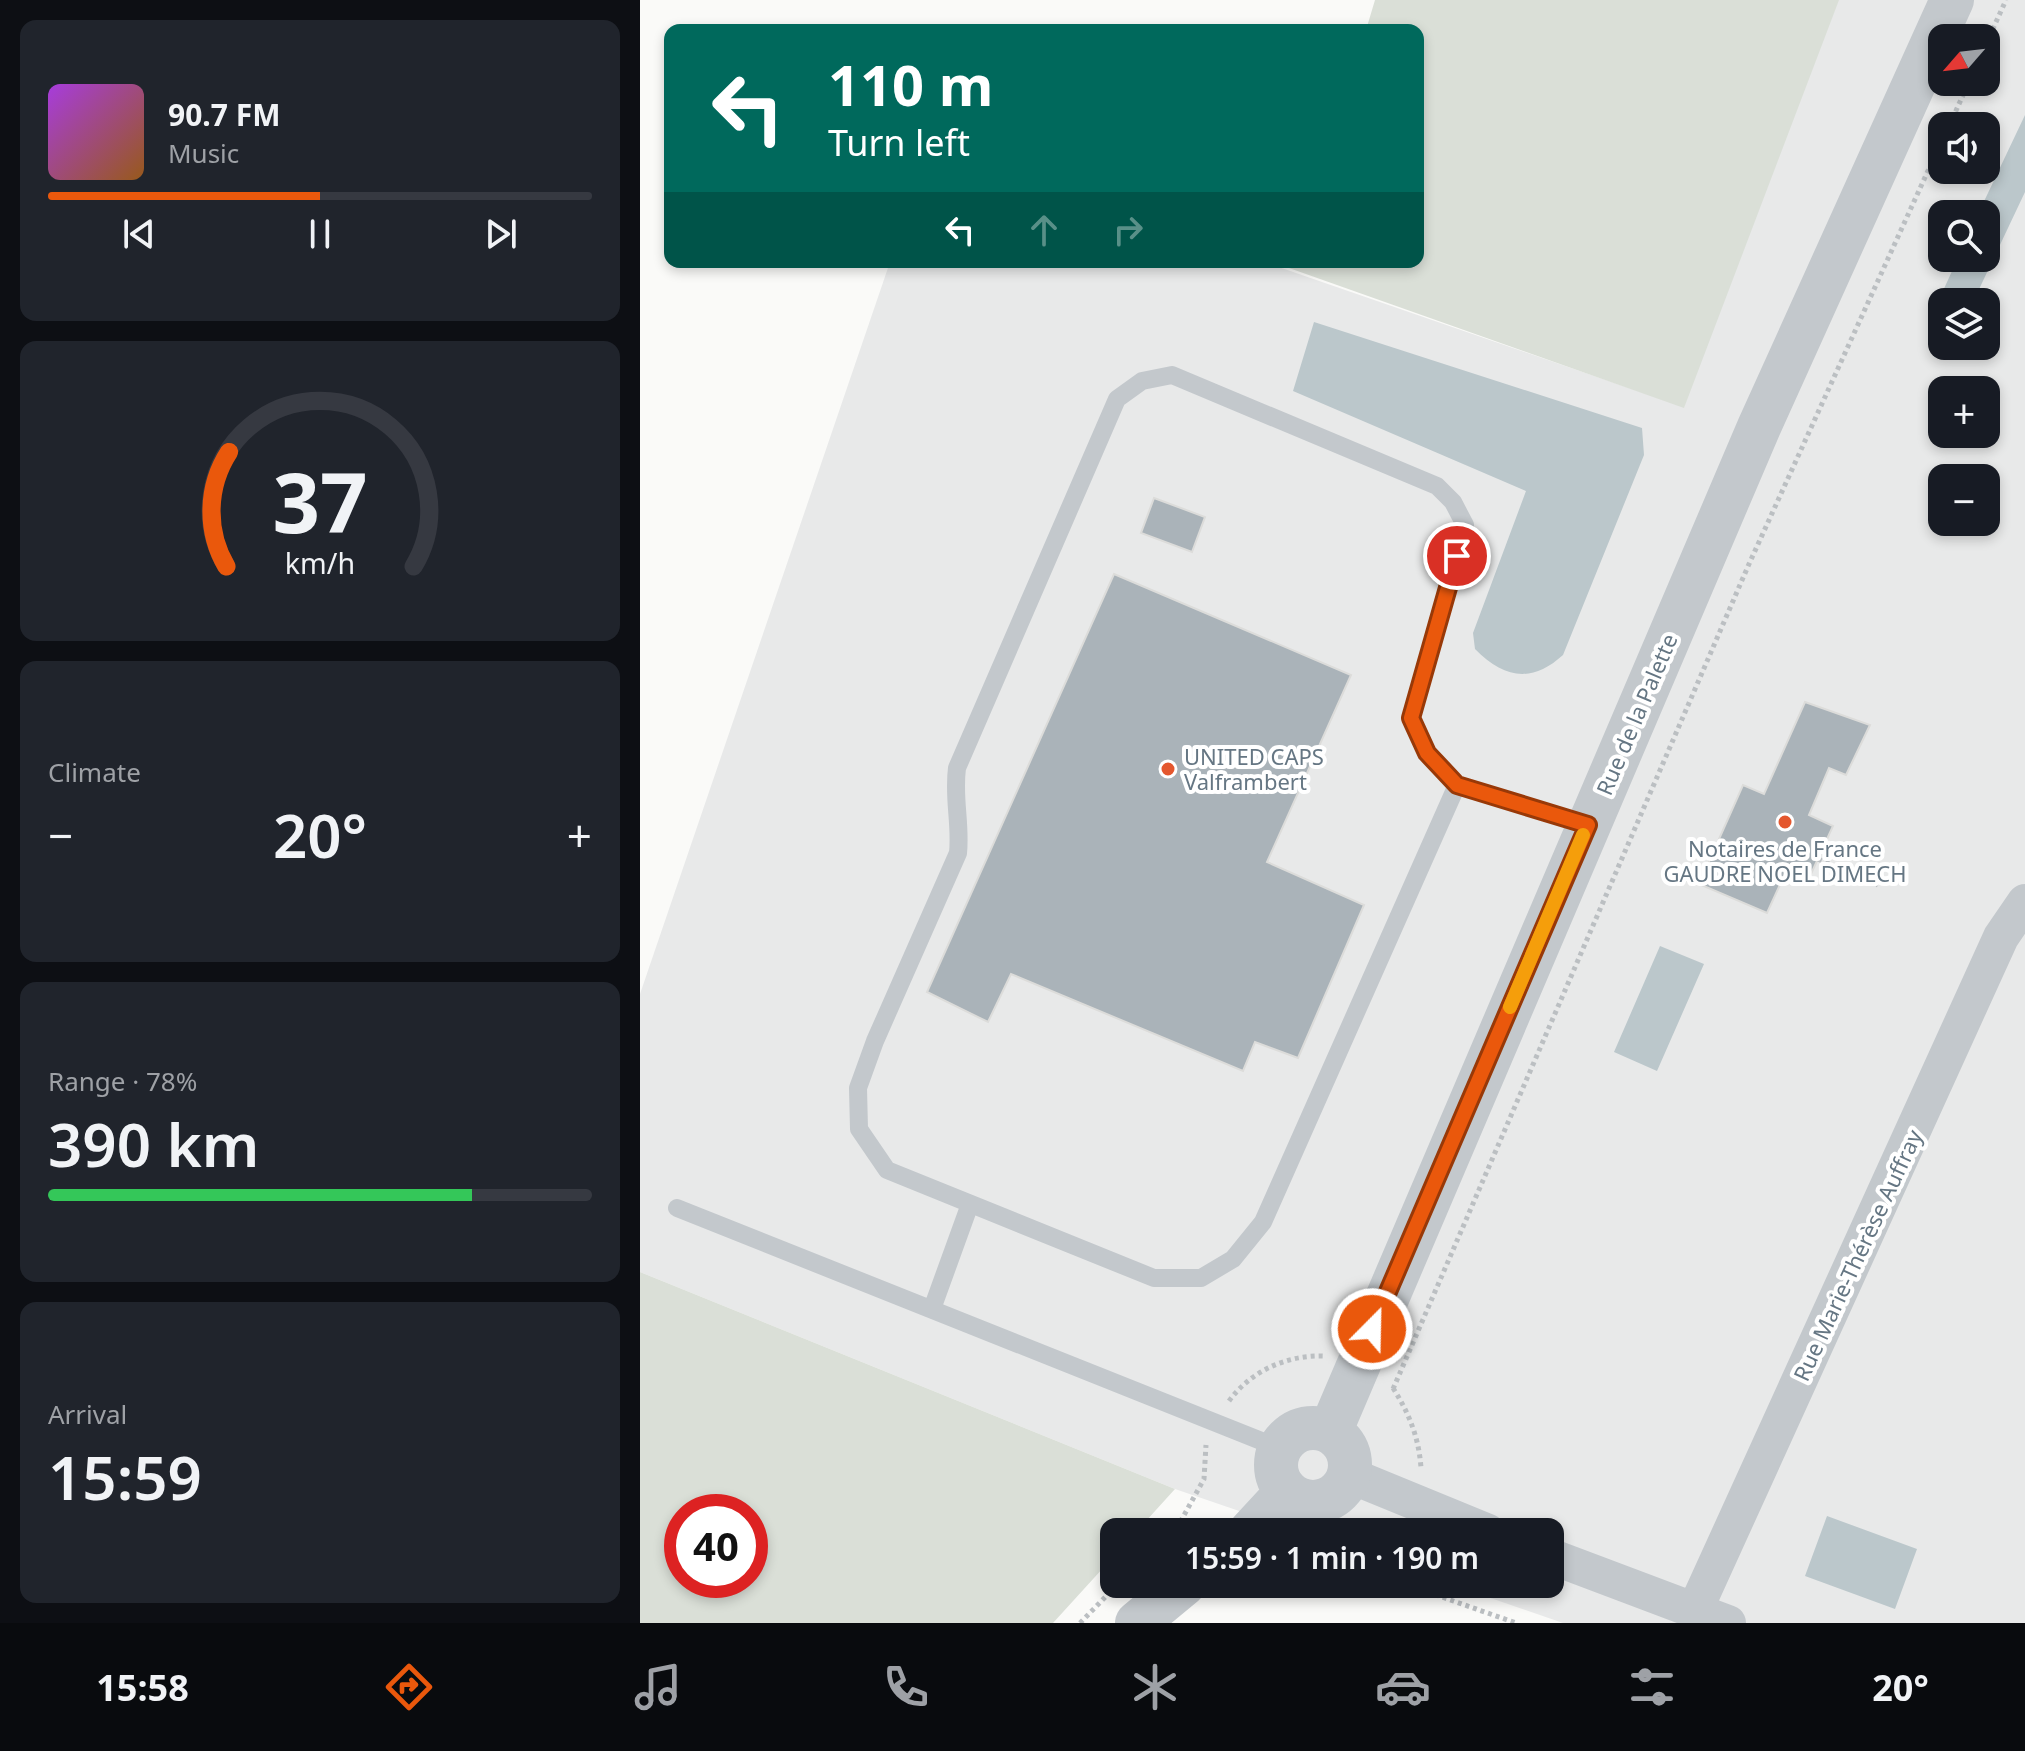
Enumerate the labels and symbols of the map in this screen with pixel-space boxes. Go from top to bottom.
north arrow [1928,24,2000,96]
pin [1423,522,1491,590]
street label: Rue de la Palette [1588,629,1684,799]
place label: UNITED CAPS Valframbert [1184,741,1324,796]
marker: UNITED CAPS Valframbert [1159,760,1177,778]
marker: Notaires de France GAUDRE NOEL DIMECH [1776,813,1794,831]
place label: Notaires de France GAUDRE NOEL DIMECH [1663,833,1907,888]
street label: Rue Marie-Thérèse Auffray [1785,1124,1929,1386]
position arrow [1330,1287,1414,1371]
speed limit sign: 40 [664,1494,768,1598]

